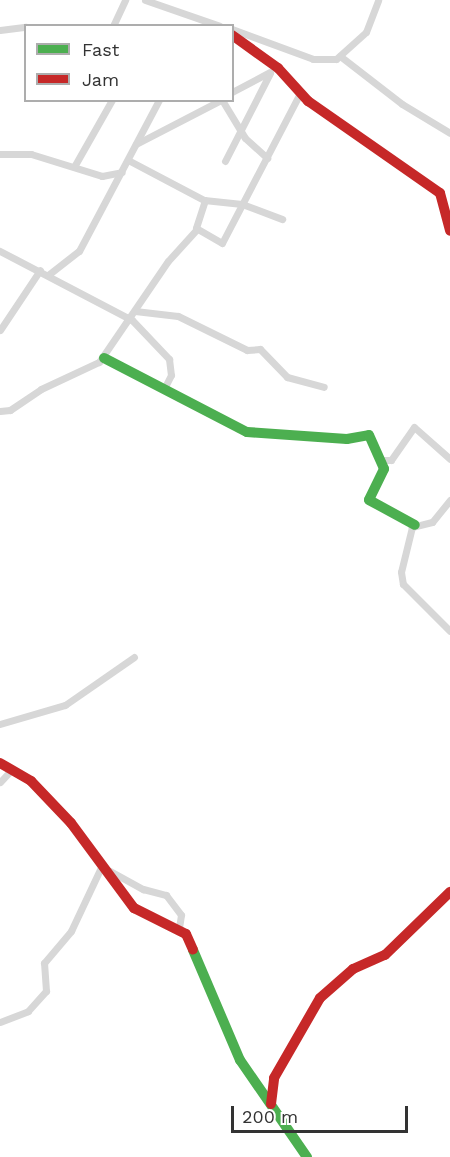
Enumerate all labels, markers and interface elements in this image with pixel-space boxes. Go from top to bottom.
legend [24,24,234,102]
text: Fast [82,39,119,60]
text: Jam [82,69,119,90]
scale bar [234,1094,411,1132]
text: 200 m [242,1106,298,1127]

